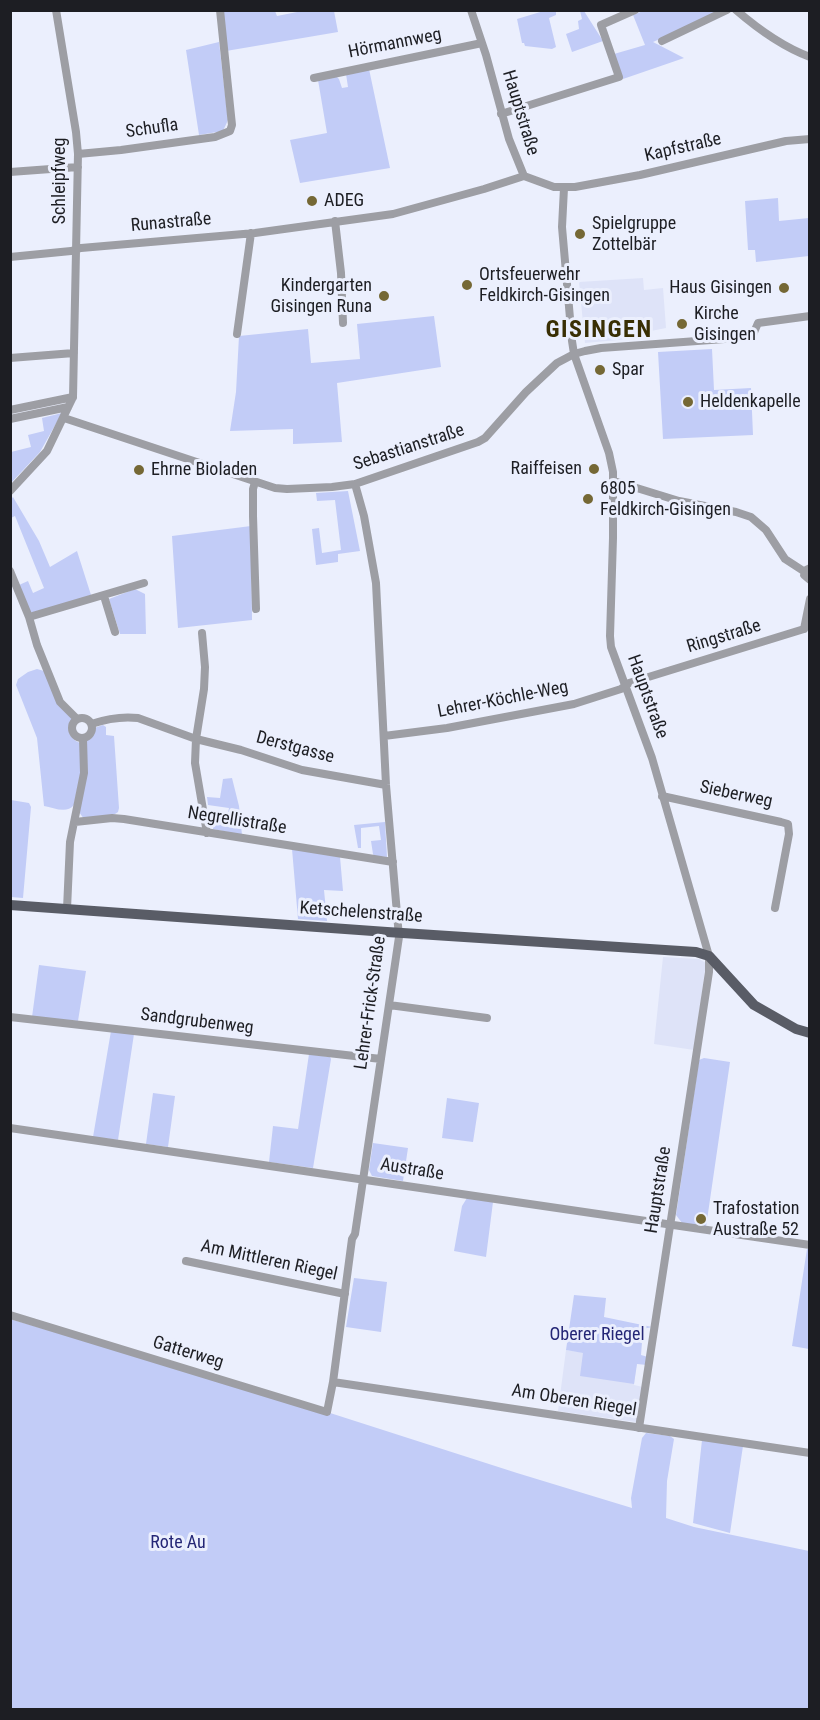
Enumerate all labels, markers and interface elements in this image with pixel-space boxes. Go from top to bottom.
street label: Hörmannweg [347,24,443,64]
street label: Hauptstraße [497,68,543,158]
street label: Schufla [124,115,180,143]
street label: Kapfstraße [643,129,723,167]
street label: Schleipfweg [49,138,71,224]
place label: ADEG [324,190,364,212]
marker: ADEG [305,194,319,208]
street label: Runastraße [130,209,212,237]
place label: Spielgruppe Zottelbär [592,213,676,256]
marker: Spielgruppe Zottelbär [573,227,587,241]
place label: Ortsfeuerwehr Feldkirch-Gisingen [479,264,610,306]
place label: Kindergarten Gisingen Runa [270,275,372,318]
place label: Haus Gisingen [669,277,772,299]
marker: Ortsfeuerwehr Feldkirch-Gisingen [460,278,474,292]
marker: Haus Gisingen [777,281,791,295]
marker: Kindergarten Gisingen Runa [377,289,391,303]
place label: Kirche Gisingen [694,303,756,346]
district label: GISINGEN [545,317,653,345]
marker: Kirche Gisingen [675,317,689,331]
place label: Spar [612,359,644,381]
marker: Spar [593,363,607,377]
place label: Heldenkapelle [700,391,801,413]
marker: Heldenkapelle [681,395,695,409]
street label: Sebastianstraße [351,420,467,476]
place label: Raiffeisen [511,458,582,480]
place label: Ehrne Bioladen [151,459,257,481]
marker: Raiffeisen [587,462,601,476]
marker: Ehrne Bioladen [132,463,146,477]
place label: 6805 Feldkirch-Gisingen [600,478,731,520]
marker: 6805 Feldkirch-Gisingen [581,492,595,506]
street label: Ringstraße [684,616,764,658]
street label: Hauptstraße [622,652,672,742]
street label: Lehrer-Köchle-Weg [436,677,570,723]
street label: Derstgasse [254,727,336,769]
street label: Sieberweg [698,777,774,813]
street label: Negrellistraße [186,803,288,839]
street label: Ketschelenstraße [299,898,423,928]
street label: Lehrer-Frick-Straße [351,935,391,1071]
street label: Sandgrubenweg [139,1004,255,1040]
street label: Hauptstraße [641,1145,677,1235]
street label: Austraße [379,1154,445,1186]
place label: Trafostation Austraße 52 [713,1198,800,1240]
marker: Trafostation Austraße 52 [694,1212,708,1226]
street label: Am Mittleren Riegel [199,1236,339,1286]
park label: Oberer Riegel [549,1324,645,1346]
street label: Gatterweg [150,1332,226,1374]
street label: Am Oberen Riegel [510,1380,638,1422]
park label: Rote Au [150,1532,206,1554]

